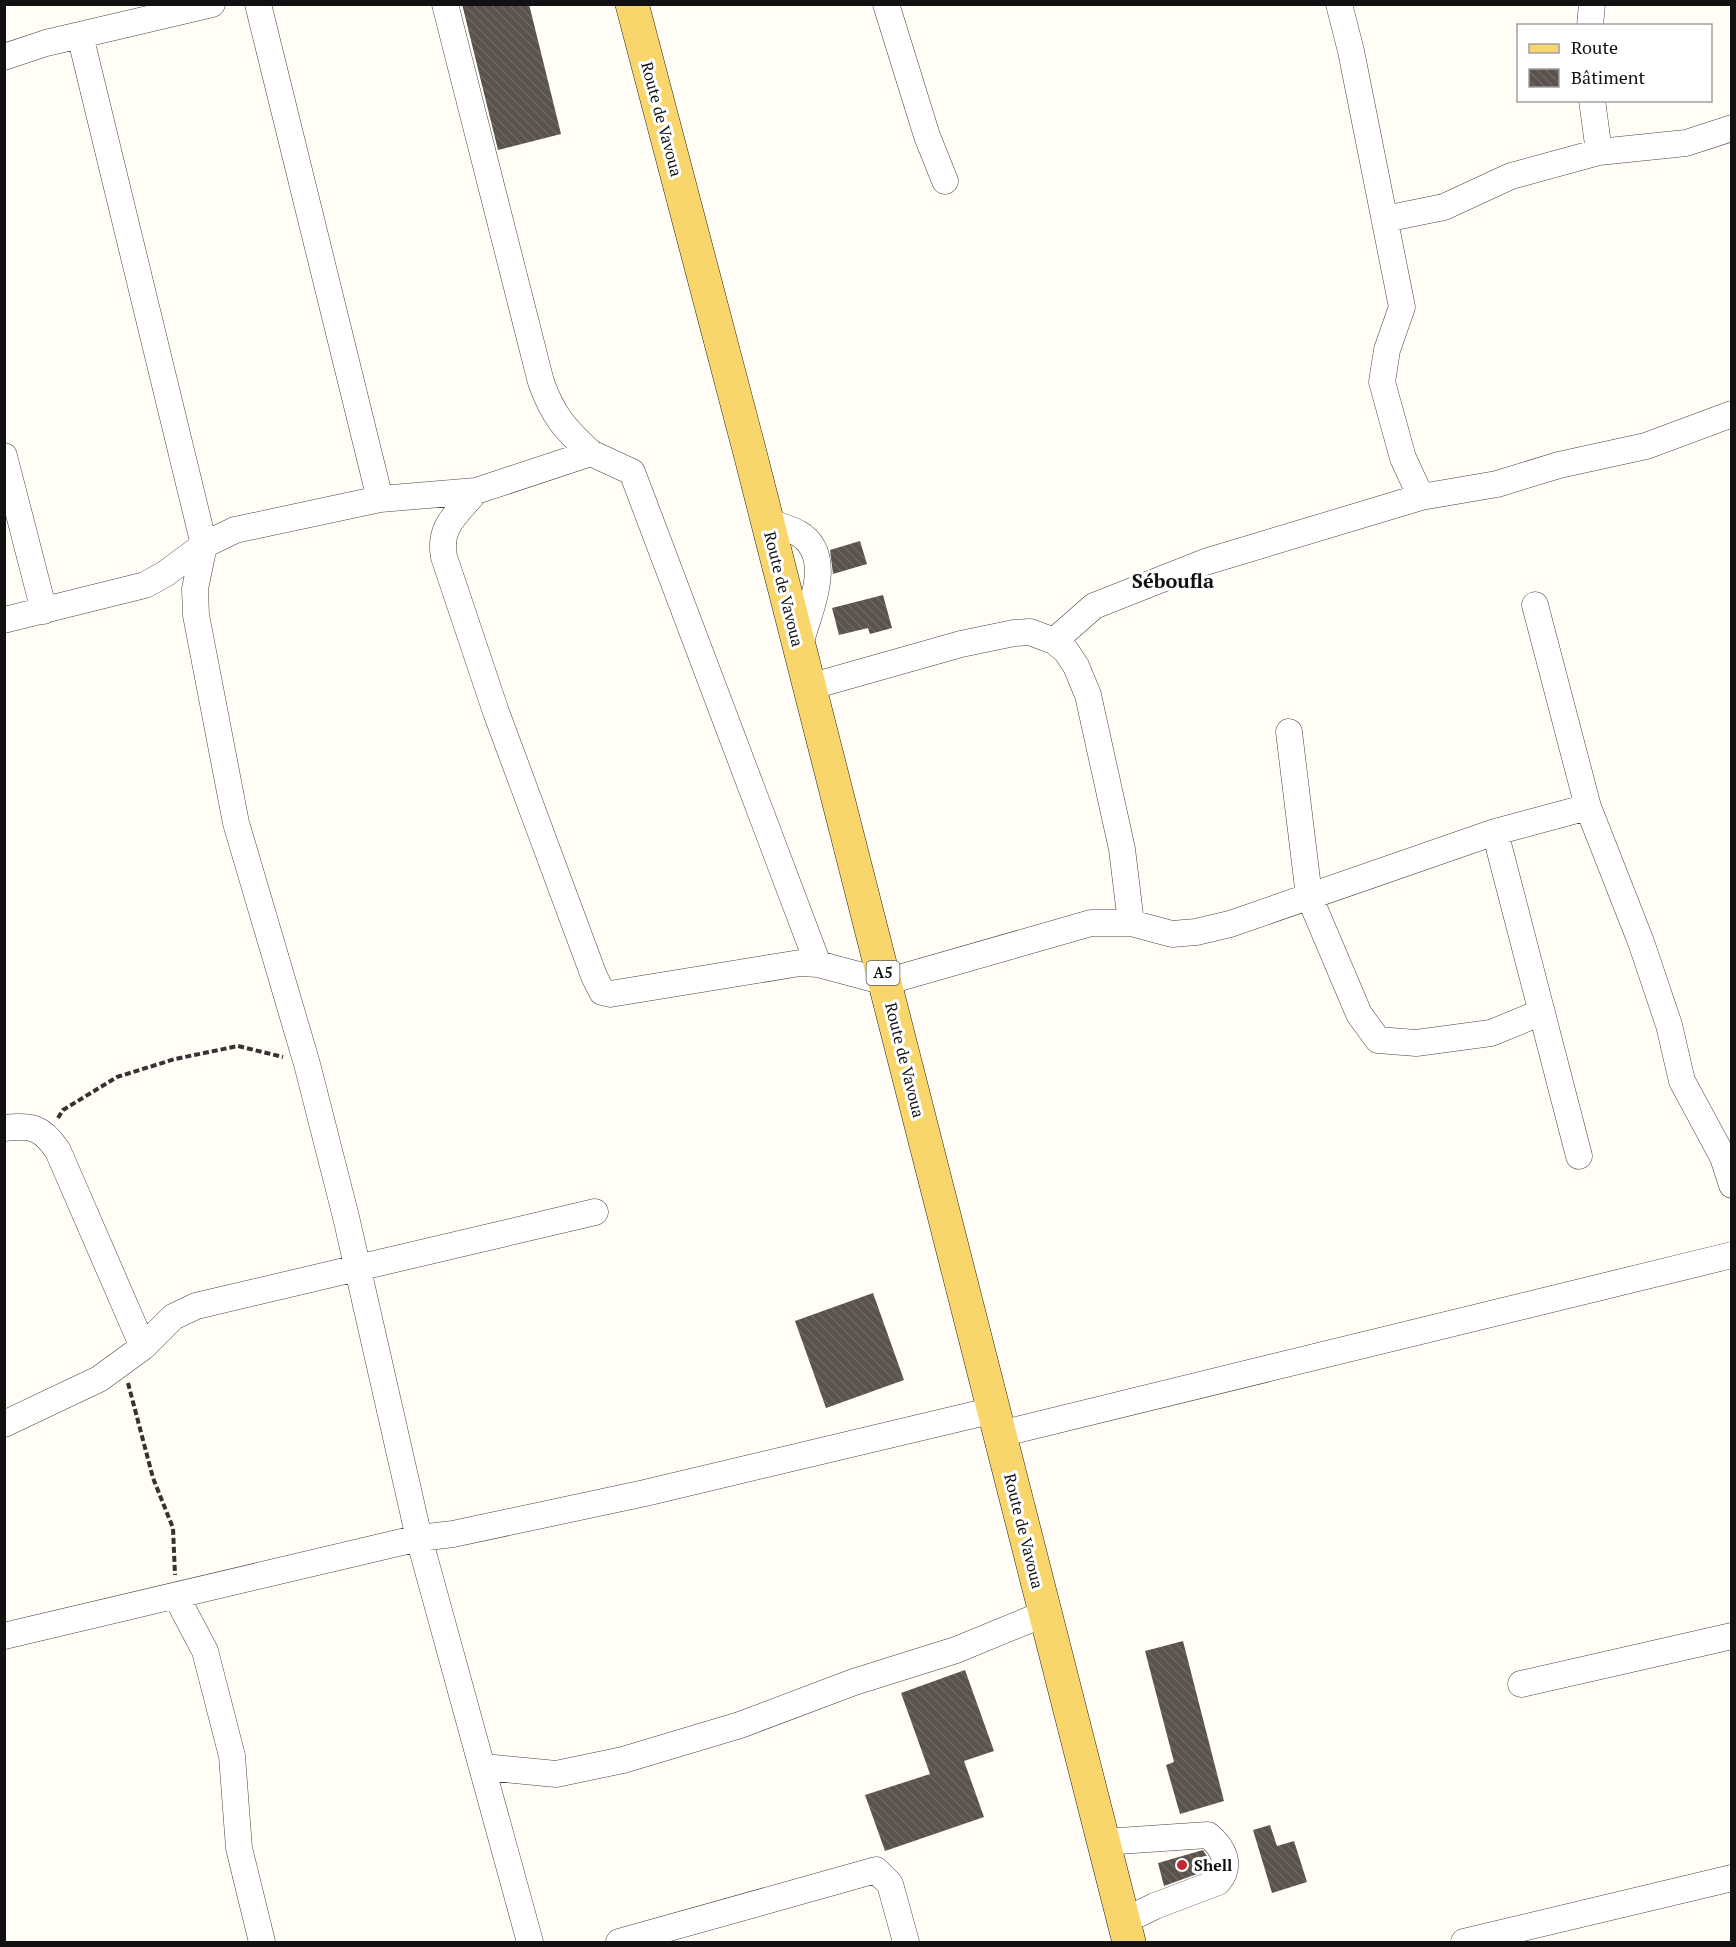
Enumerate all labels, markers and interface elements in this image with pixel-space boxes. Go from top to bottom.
legend [1517,24,1712,102]
text: Route [1571,35,1618,59]
street label: Route de Vavoua [636,59,688,179]
text: Bâtiment [1571,65,1646,89]
street label: Route de Vavoua [759,529,809,649]
district label: Séboufla [1132,567,1214,594]
road number: A5 [866,961,900,985]
street label: Route de Vavoua [880,1000,930,1120]
street label: Route de Vavoua [999,1471,1049,1591]
place label: Shell [1194,1854,1232,1876]
marker: Shell [1175,1858,1189,1872]

